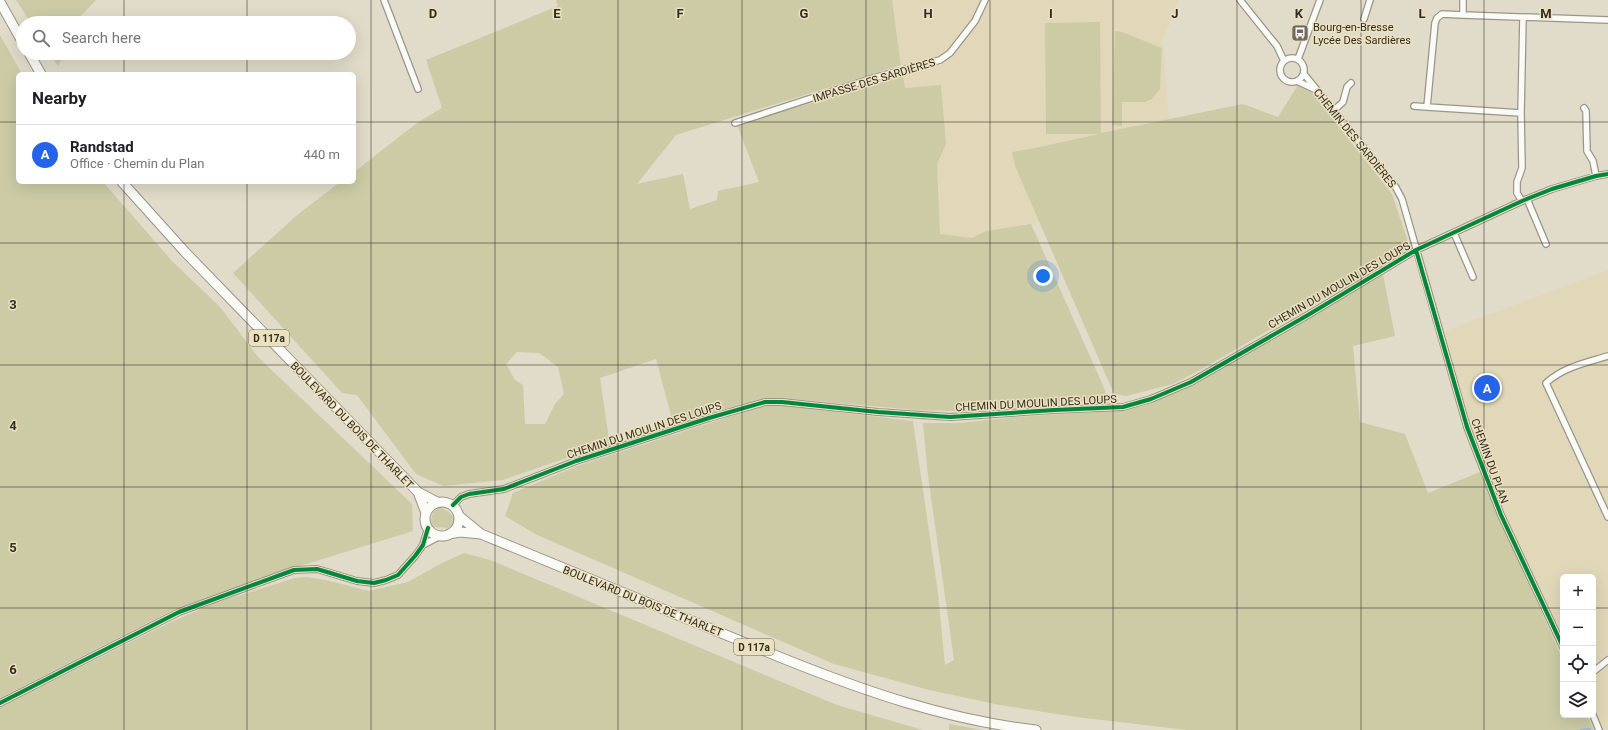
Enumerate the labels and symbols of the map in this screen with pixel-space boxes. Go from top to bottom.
text: D [429,6,437,21]
text: E [553,6,561,21]
text: F [676,6,684,21]
text: G [800,6,809,21]
text: H [923,6,933,21]
text: I [1049,6,1053,21]
text: J [1171,6,1179,21]
text: K [1295,6,1304,21]
text: L [1418,6,1426,21]
text: M [1540,6,1552,21]
place label: Bourg-en-Bresse Lycée Des Sardières [1313,21,1411,47]
bus stop icon: Bourg-en-Bresse Lycée Des Sardières [1290,23,1310,43]
street label: IMPASSE DES SARDIÈRES [811,56,937,105]
street label: CHEMIN DES SARDIÈRES [1311,86,1399,191]
street label: CHEMIN DU MOULIN DES LOUPS [1266,239,1413,332]
your location [1033,266,1053,286]
text: 3 [9,297,17,312]
road number: D 117a [249,330,289,346]
street label: BOULEVARD DU BOIS DE THARLET [287,359,416,492]
pin: A [1474,373,1500,403]
street label: CHEMIN DU MOULIN DES LOUPS [955,393,1118,414]
street label: CHEMIN DU MOULIN DES LOUPS [565,399,724,462]
street label: CHEMIN DU PLAN [1468,417,1511,505]
text: 4 [9,418,17,433]
text: 5 [9,540,17,555]
street label: BOULEVARD DU BOIS DE THARLET [561,563,725,640]
road number: D 117a [734,639,774,655]
text: 6 [9,662,17,677]

